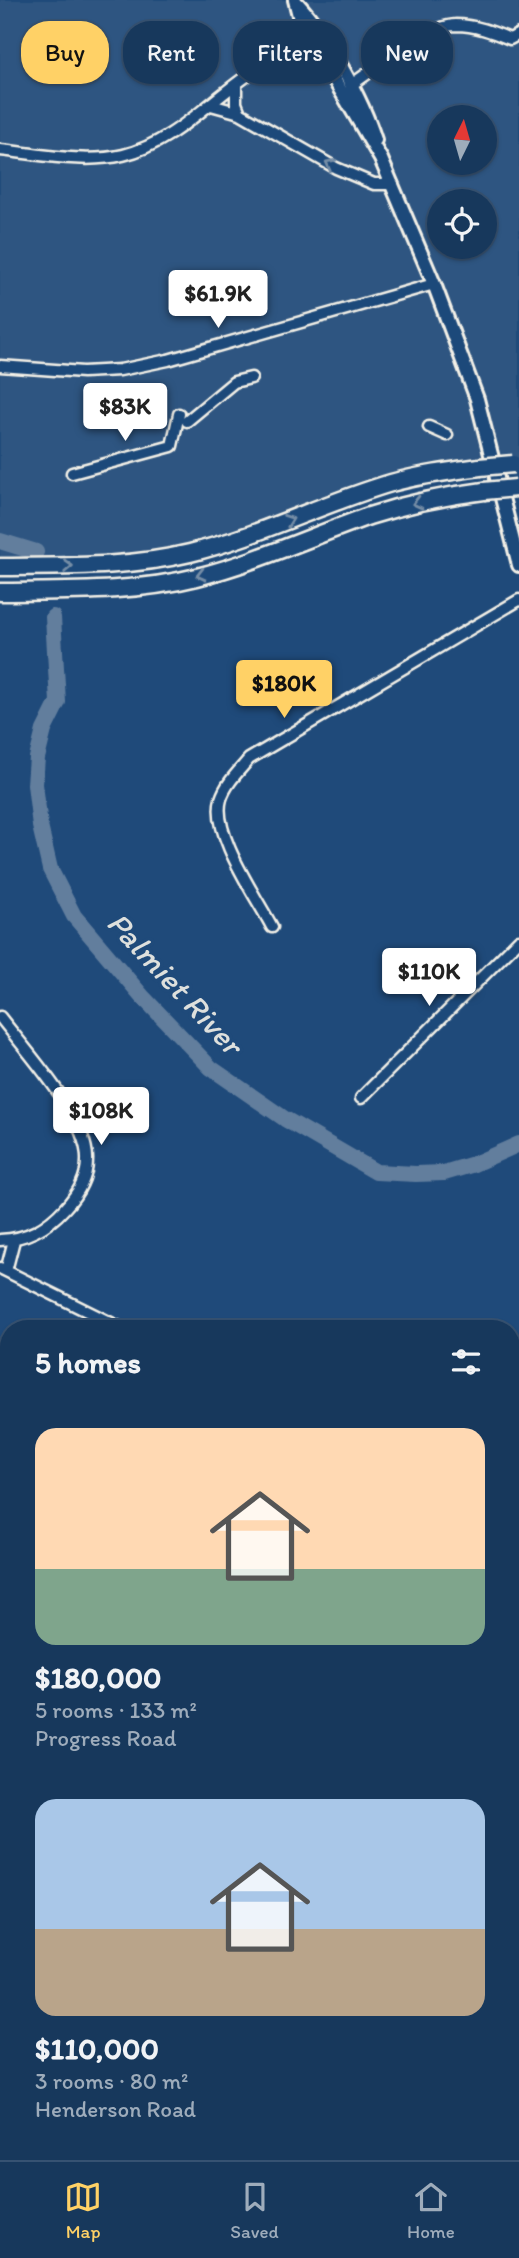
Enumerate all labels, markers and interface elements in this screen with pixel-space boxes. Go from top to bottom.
chip: Buy [21,21,109,84]
chip: Rent [123,21,219,84]
chip: Filters [233,21,347,84]
chip: New [361,21,453,84]
north arrow [427,105,497,175]
map controls [427,105,497,259]
one-way arrow [325,159,337,172]
button: locate [427,189,497,259]
pin: $61.9K [161,270,275,330]
text: $61.9K [185,279,251,307]
pin: $83K [84,384,166,443]
text: $83K [99,392,151,420]
one-way arrow [411,495,423,509]
one-way arrow [283,514,295,528]
one-way arrow [63,558,74,574]
one-way arrow [195,567,207,581]
pin: $180K [235,660,333,720]
text: $180K [252,669,316,697]
water label: Palmiet River [99,904,253,1064]
pin: $110K [380,948,478,1008]
text: $110K [398,957,460,985]
pin: $108K [52,1088,150,1147]
text: $108K [69,1096,133,1124]
icon: filters [447,1343,485,1381]
text: 5 homes [35,1344,141,1381]
icon: home [197,1473,323,1599]
text: $180,000 [35,1659,162,1696]
text: 5 rooms · 133 m² [35,1696,197,1724]
text: Progress Road [35,1724,177,1752]
icon: home [197,1844,323,1970]
text: $110,000 [35,2030,159,2067]
text: 3 rooms · 80 m² [35,2067,189,2095]
text: Henderson Road [35,2095,196,2123]
tab: Map [64,2178,102,2243]
tab: Saved [230,2178,279,2243]
tab: Home [407,2178,455,2243]

